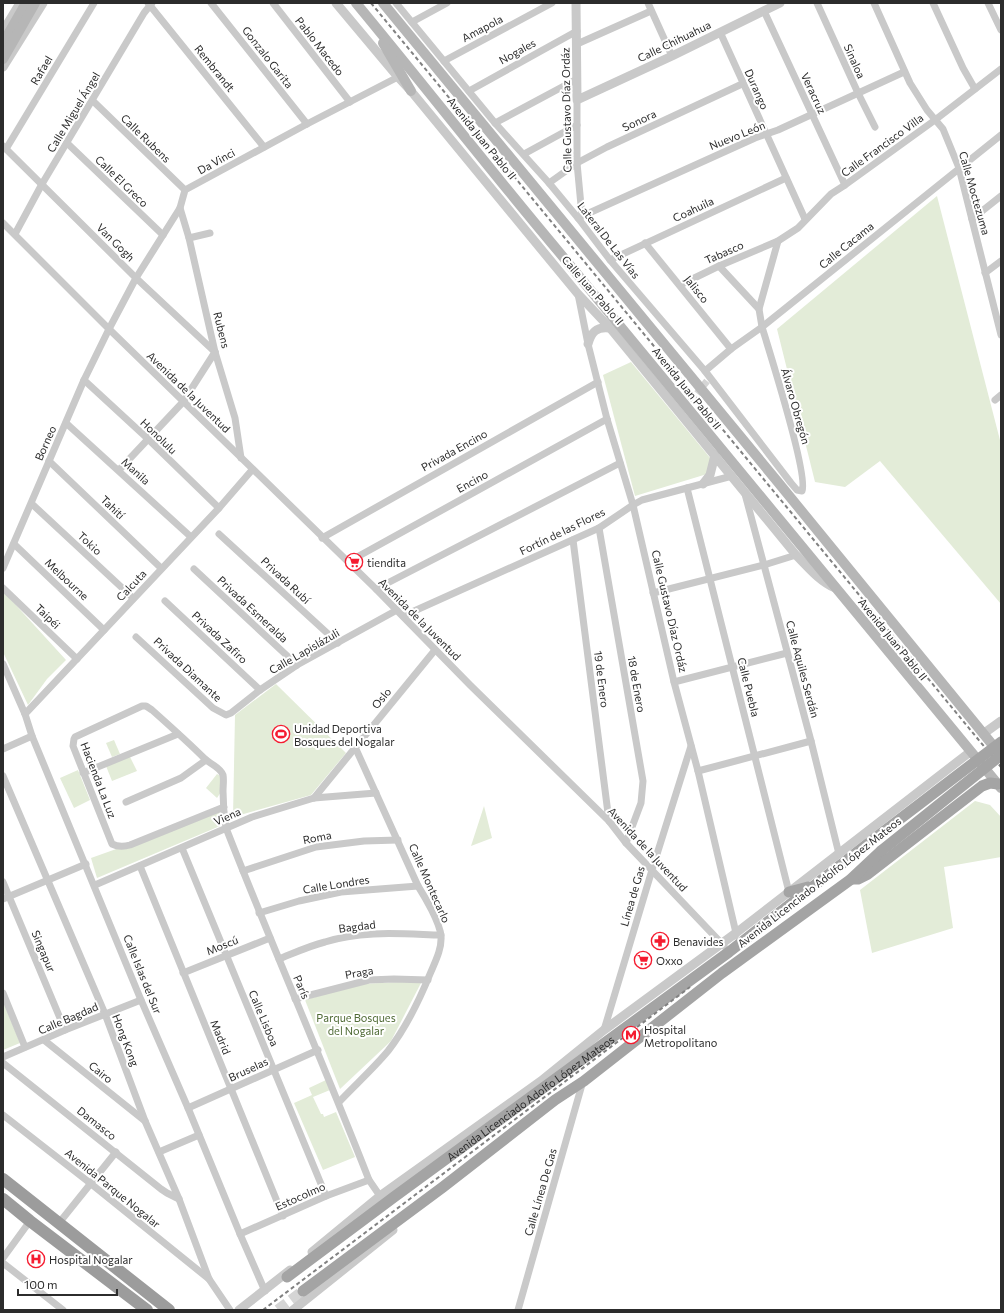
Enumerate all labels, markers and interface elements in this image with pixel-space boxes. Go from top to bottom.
street label: Amapola [459,12,505,44]
street label: Pablo Macedo [293,14,347,78]
street label: Calle Chihuahua [635,18,713,64]
street label: Gonzalo Garita [240,23,296,91]
street label: Nogales [496,36,538,66]
street label: Rembrandt [192,42,238,94]
street label: Sinaloa [842,42,868,80]
street label: Calle Gustavo Díaz Ordáz [558,47,574,173]
street label: Rafael [27,53,55,87]
street label: Durango [742,67,772,112]
street label: Calle Miguel Ángel [43,69,102,154]
street label: Veracruz [799,70,829,116]
street label: Avenida Juan Pablo II [444,94,519,182]
street label: Sonora [620,107,658,133]
street label: Calle Rubens [119,111,173,165]
street label: Calle Francisco Villa [838,111,926,179]
street label: Nuevo León [707,118,767,152]
street label: Da Vinci [195,145,237,177]
street label: Calle Moctezuma [957,150,993,236]
street label: Calle El Greco [93,153,151,210]
street label: Coahuila [670,194,716,224]
street label: Lateral De Las Vías [575,199,643,281]
street label: Calle Cacama [816,219,876,271]
street label: Van Gogh [94,220,138,264]
street label: Tabasco [703,238,746,266]
street label: Calle Juan Pablo II [559,253,626,328]
street label: Jalisco [681,273,712,306]
street label: Rubens [211,310,233,350]
street label: Avenida Juan Pablo II [649,344,724,432]
street label: Avenida de la Juventud [144,349,233,436]
street label: Álvaro Obregón [779,366,814,446]
street label: Honolulu [138,415,180,457]
street label: Borneo [32,423,59,462]
street label: Privada Encino [419,426,490,474]
street label: Manila [119,455,153,487]
street label: Encino [454,467,490,495]
street label: Tahití [98,492,129,522]
street label: Fortín de las Flores [517,505,607,557]
street label: Tokio [75,529,105,558]
street label: Calle Gustavo Díaz Ordáz [650,549,691,674]
supermarket icon: tiendita [344,552,364,572]
street label: Privada Rubí [259,554,314,607]
street label: Melbourne [43,556,92,603]
place label: tiendita [367,556,406,569]
street label: Calcuta [113,567,149,603]
street label: Privada Esmeralda [215,573,291,645]
street label: Avenida de la Juventud [376,575,464,663]
street label: Avenida Juan Pablo II [855,595,930,683]
street label: Taipéi [33,601,63,631]
street label: Privada Zafiro [190,608,251,666]
street label: Calle Aquiles Serdán [784,619,822,719]
street label: Calle Lapislázuli [267,626,342,676]
street label: Privada Diamante [151,634,225,704]
street label: 19 de Enero [592,650,612,709]
street label: 18 de Enero [626,655,648,714]
street label: Calle Puebla [735,656,763,718]
street label: Oslo [369,685,394,711]
place label: Unidad Deportiva Bosques del Nogalar [294,722,395,748]
sports icon: Unidad Deportiva Bosques del Nogalar [271,724,291,744]
street label: Hacienda La Luz [78,740,120,820]
street label: Viena [211,804,243,828]
street label: Avenida de la Juventud [605,804,690,895]
street label: Avenida Licenciado Adolfo López Mateos [735,814,903,950]
street label: Roma [302,828,332,846]
street label: Calle Montecarlo [407,841,453,925]
street label: Línea de Gas [617,864,647,928]
street label: Calle Londres [302,872,370,896]
street label: Bagdad [338,917,376,935]
street label: Singapur [29,928,59,974]
pharmacy icon: Benavides [650,931,670,951]
street label: Calle Islas del Sur [121,932,165,1016]
street label: Moscú [204,933,240,957]
place label: Benavides [673,935,723,948]
supermarket icon: Oxxo [633,950,653,970]
place label: Oxxo [656,954,683,967]
street label: Praga [344,963,374,981]
street label: París [291,973,313,1001]
street label: Calle Lisboa [246,988,282,1048]
street label: Calle Bagdad [36,1000,100,1036]
park label: Parque Bosques del Nogalar [316,1011,396,1037]
street label: Hong Kong [110,1012,142,1068]
street label: Madrid [208,1018,234,1056]
place label: Hospital Metropolitano [644,1023,718,1049]
metro station icon: Hospital Metropolitano [621,1025,641,1045]
street label: Avenida Licenciado Adolfo López Mateos [444,1032,616,1163]
street label: Bruselas [226,1054,270,1084]
street label: Cairo [86,1058,116,1086]
street label: Damasco [75,1104,120,1143]
street label: Avenida Parque Nogalar [63,1146,164,1231]
street label: Calle Línea De Gas [521,1147,559,1237]
street label: Estocolmo [273,1179,327,1213]
hospital icon: Hospital Nogalar [26,1249,46,1269]
place label: Hospital Nogalar [49,1253,133,1266]
scale bar [18,1271,117,1297]
text: 100 m [24,1277,58,1291]

